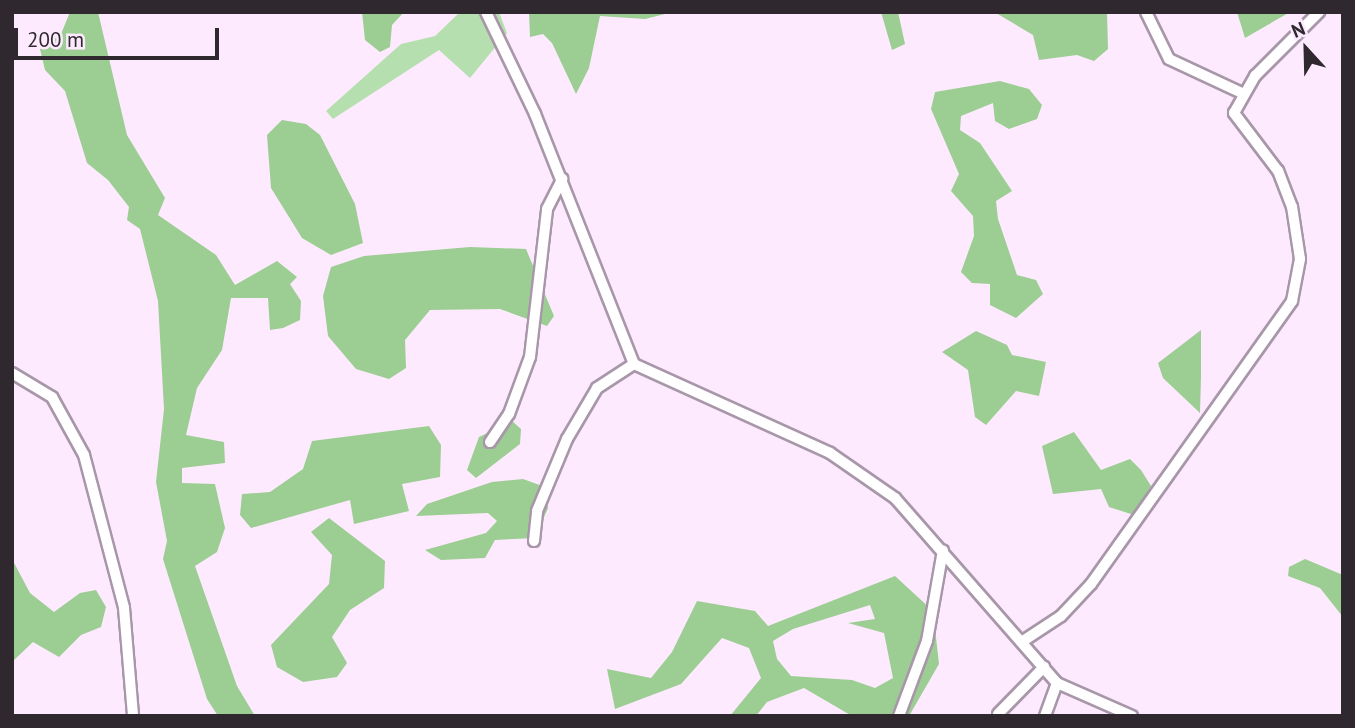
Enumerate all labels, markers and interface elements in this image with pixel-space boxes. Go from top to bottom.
scale bar [18,14,222,58]
north arrow [1271,14,1341,84]
text: N [1288,16,1308,43]
text: 200 m [27,26,84,53]

